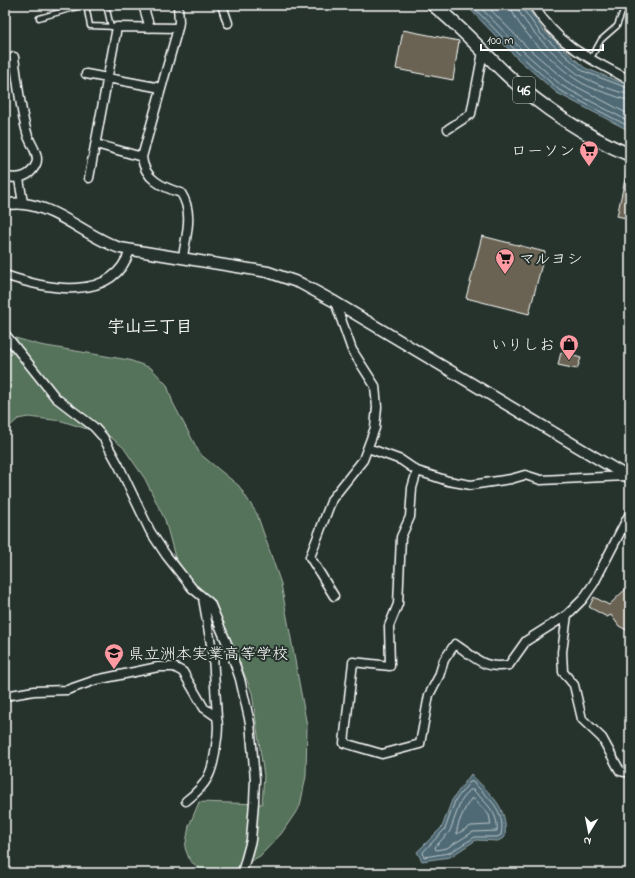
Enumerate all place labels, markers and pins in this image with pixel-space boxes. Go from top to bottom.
supermarket icon: ローソン [578,139,600,167]
place label: ローソン [511,140,575,164]
supermarket icon: マルヨシ [494,247,516,275]
place label: マルヨシ [519,248,583,272]
shop icon: いりしお [558,333,580,361]
place label: いりしお [491,334,555,358]
school or university icon: 県立洲本実業高等学校 [103,642,125,670]
place label: 県立洲本実業高等学校 [128,643,288,667]

